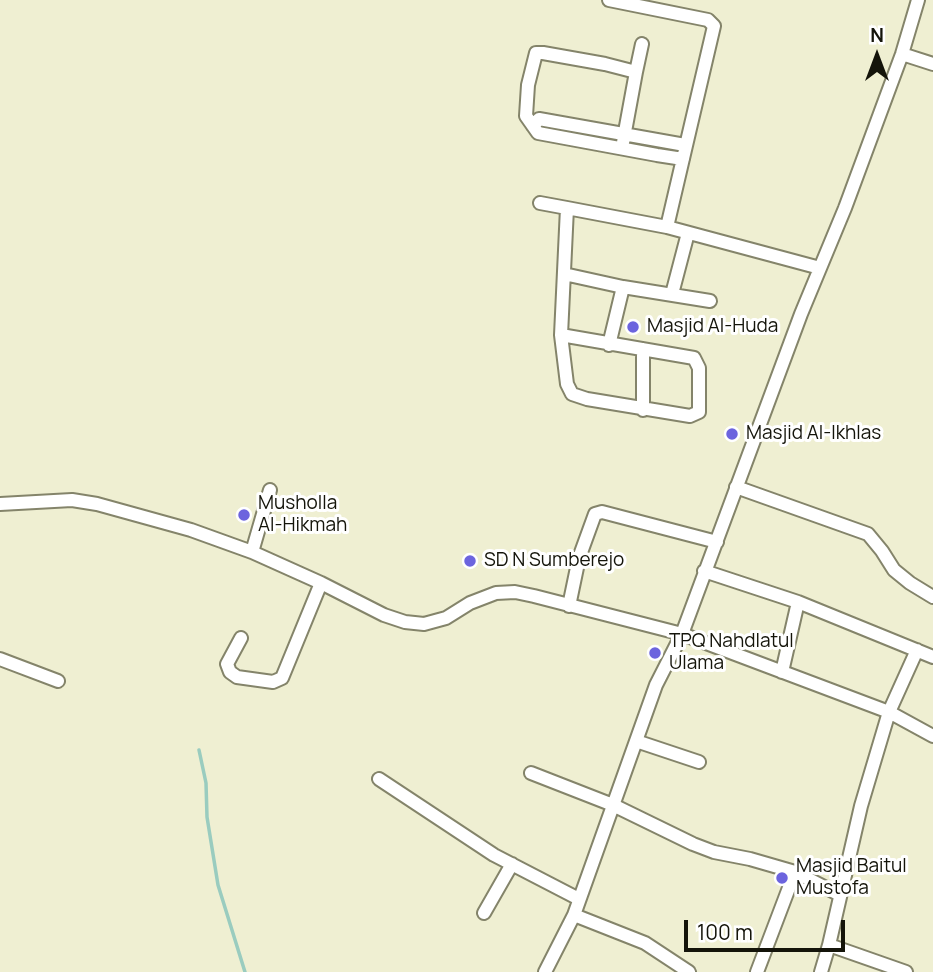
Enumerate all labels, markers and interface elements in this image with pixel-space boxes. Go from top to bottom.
north arrow [842,21,912,91]
text: N [870,22,884,48]
place label: Masjid Al-Huda [647,316,778,338]
marker: Masjid Al-Huda [625,319,641,335]
place label: Masjid Al-Ikhlas [746,423,881,445]
marker: Masjid Al-Ikhlas [724,426,740,442]
place label: Musholla Al-Hikmah [258,493,347,537]
marker: Musholla Al-Hikmah [236,507,252,523]
place label: SD N Sumberejo [484,550,624,572]
marker: SD N Sumberejo [462,553,478,569]
place label: TPQ Nahdlatul Ulama [669,631,794,675]
marker: TPQ Nahdlatul Ulama [647,645,663,661]
place label: Masjid Baitul Mustofa [796,856,907,900]
marker: Masjid Baitul Mustofa [774,870,790,886]
scale bar [688,906,849,950]
text: 100 m [697,918,753,946]

